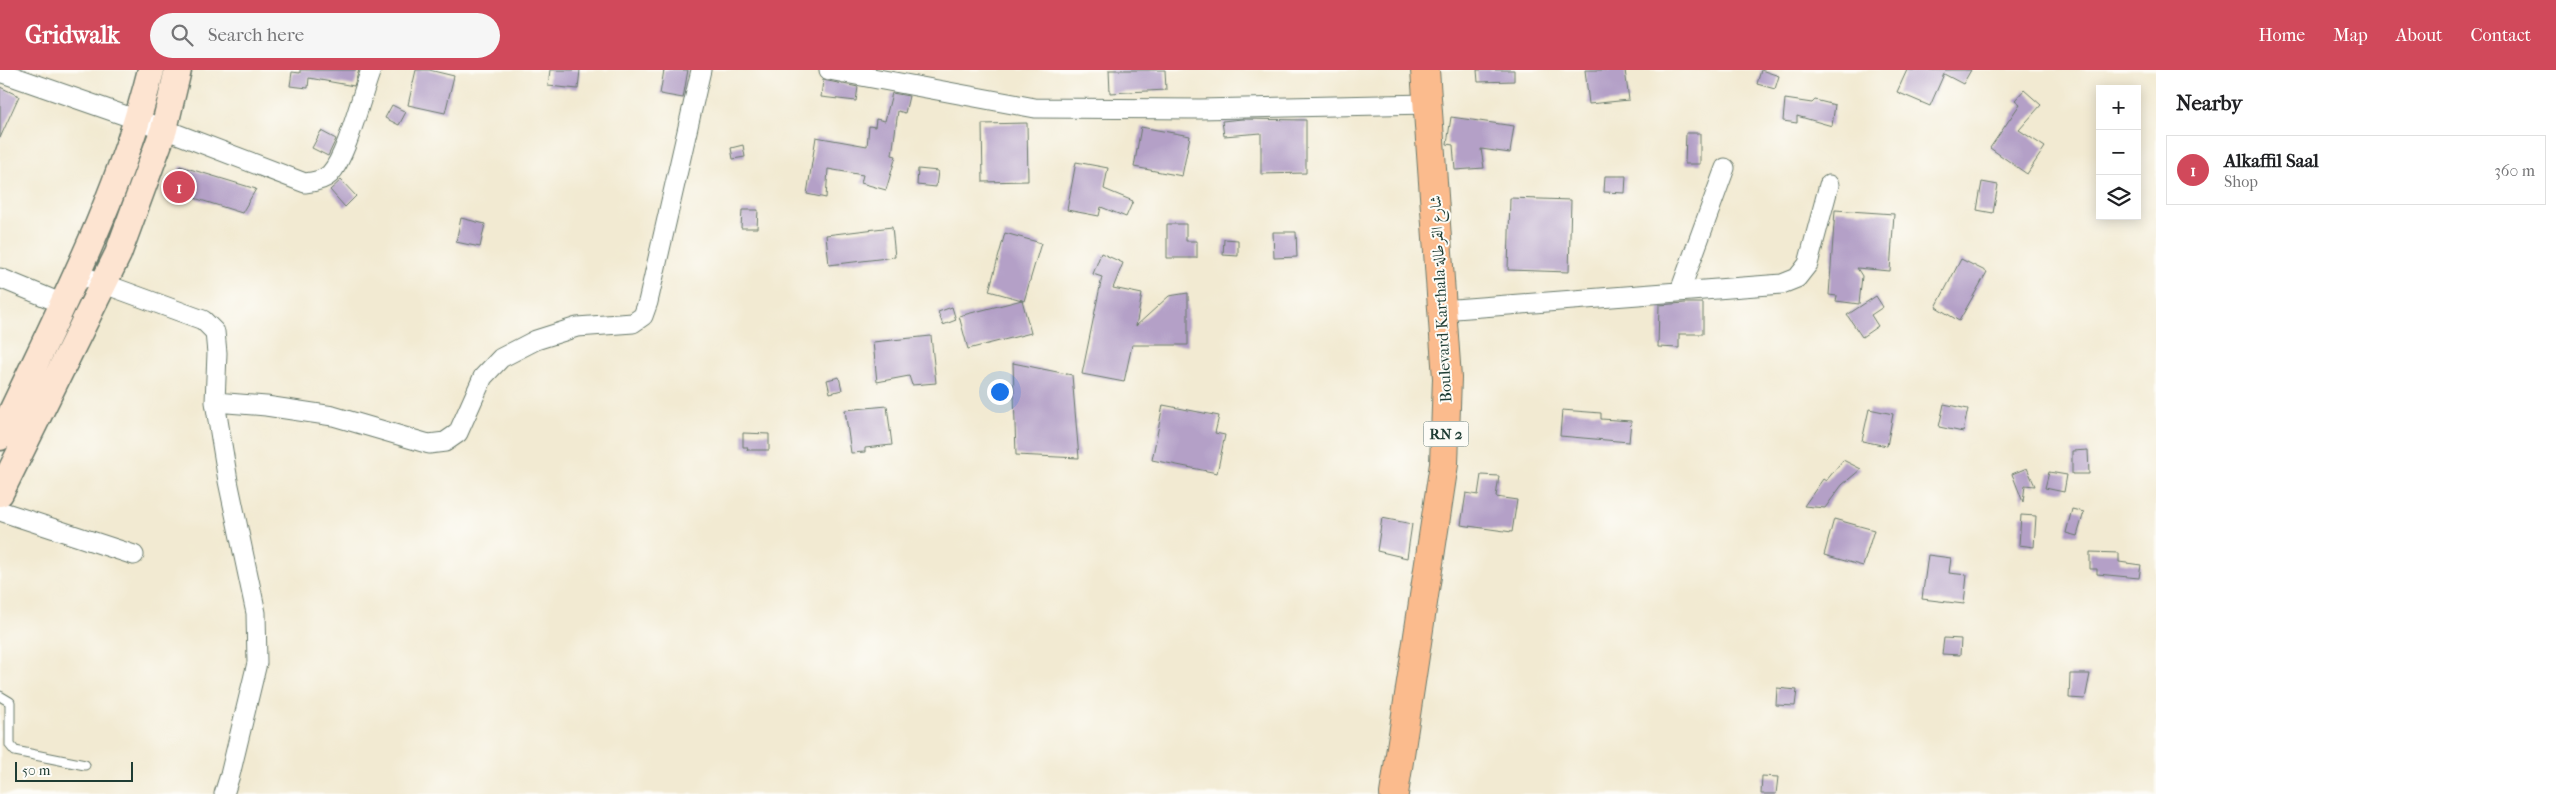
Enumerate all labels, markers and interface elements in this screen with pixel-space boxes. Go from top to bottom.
search box [150,13,500,58]
text: Gridwalk [25,21,120,49]
icon: search [168,21,196,49]
text: Search here [208,24,304,46]
text: Home [2258,25,2305,46]
text: Map [2333,25,2368,46]
text: About [2396,25,2442,46]
text: Contact [2470,25,2531,46]
map controls [2096,85,2141,220]
button: + [2096,85,2141,130]
text: Nearby [2176,91,2242,115]
button: − [2096,130,2141,175]
text: Alkaffil Saal [2224,150,2319,172]
text: 1 [2190,161,2196,180]
text: 360 m [2494,161,2535,180]
pin: 1 [163,168,195,206]
text: Shop [2224,172,2258,191]
button: layers [2096,175,2141,220]
street label: Boulevard Karthala شارع القرطالة [1426,195,1459,403]
your location [987,379,1013,405]
road number: RN 2 [1424,422,1468,446]
scale bar [15,759,132,782]
text: 50 m [22,762,50,779]

